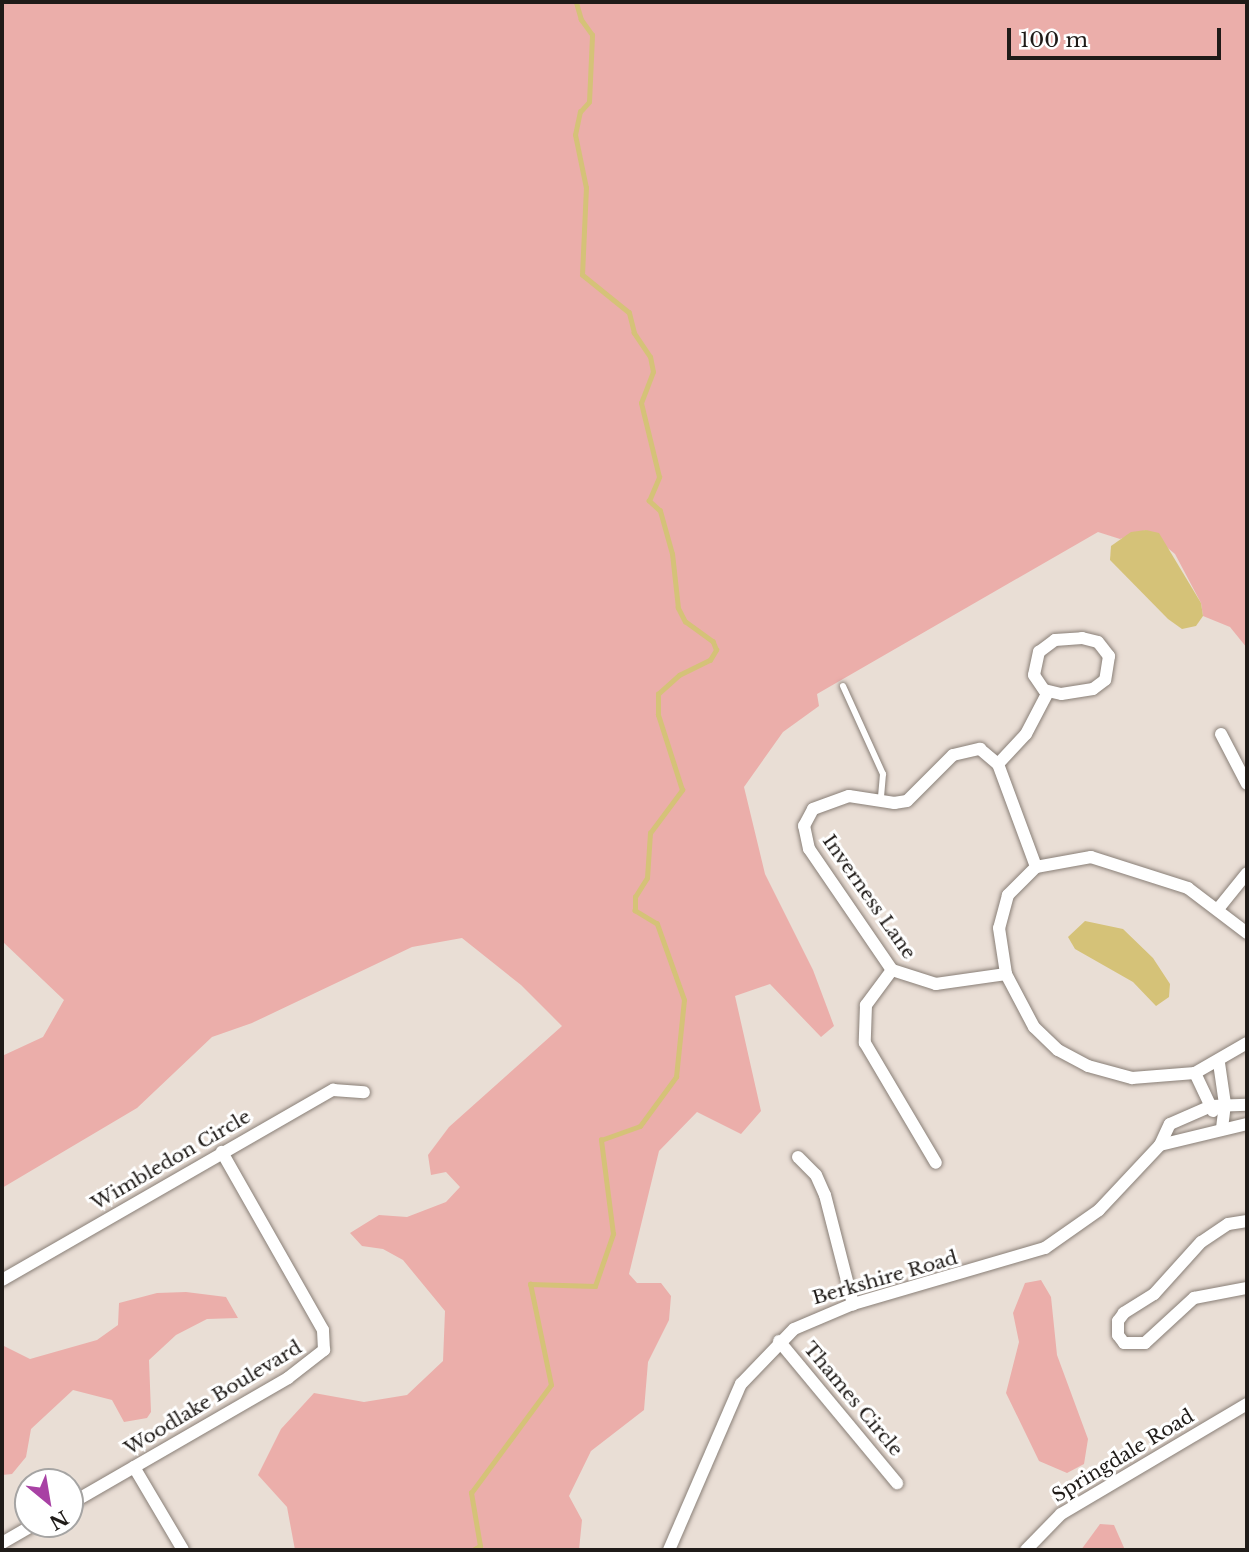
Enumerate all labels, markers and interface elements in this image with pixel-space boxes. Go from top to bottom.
scale bar [1011,14,1224,58]
text: 100 m [1020,27,1088,53]
street label: Inverness Lane [818,830,920,964]
street label: Wimbledon Circle [87,1105,255,1215]
street label: Berkshire Road [810,1246,960,1310]
street label: Woodlake Boulevard [120,1336,306,1460]
street label: Thames Circle [799,1337,907,1461]
street label: Springdale Road [1048,1405,1198,1507]
north arrow [14,1468,84,1538]
text: N [45,1505,72,1534]

